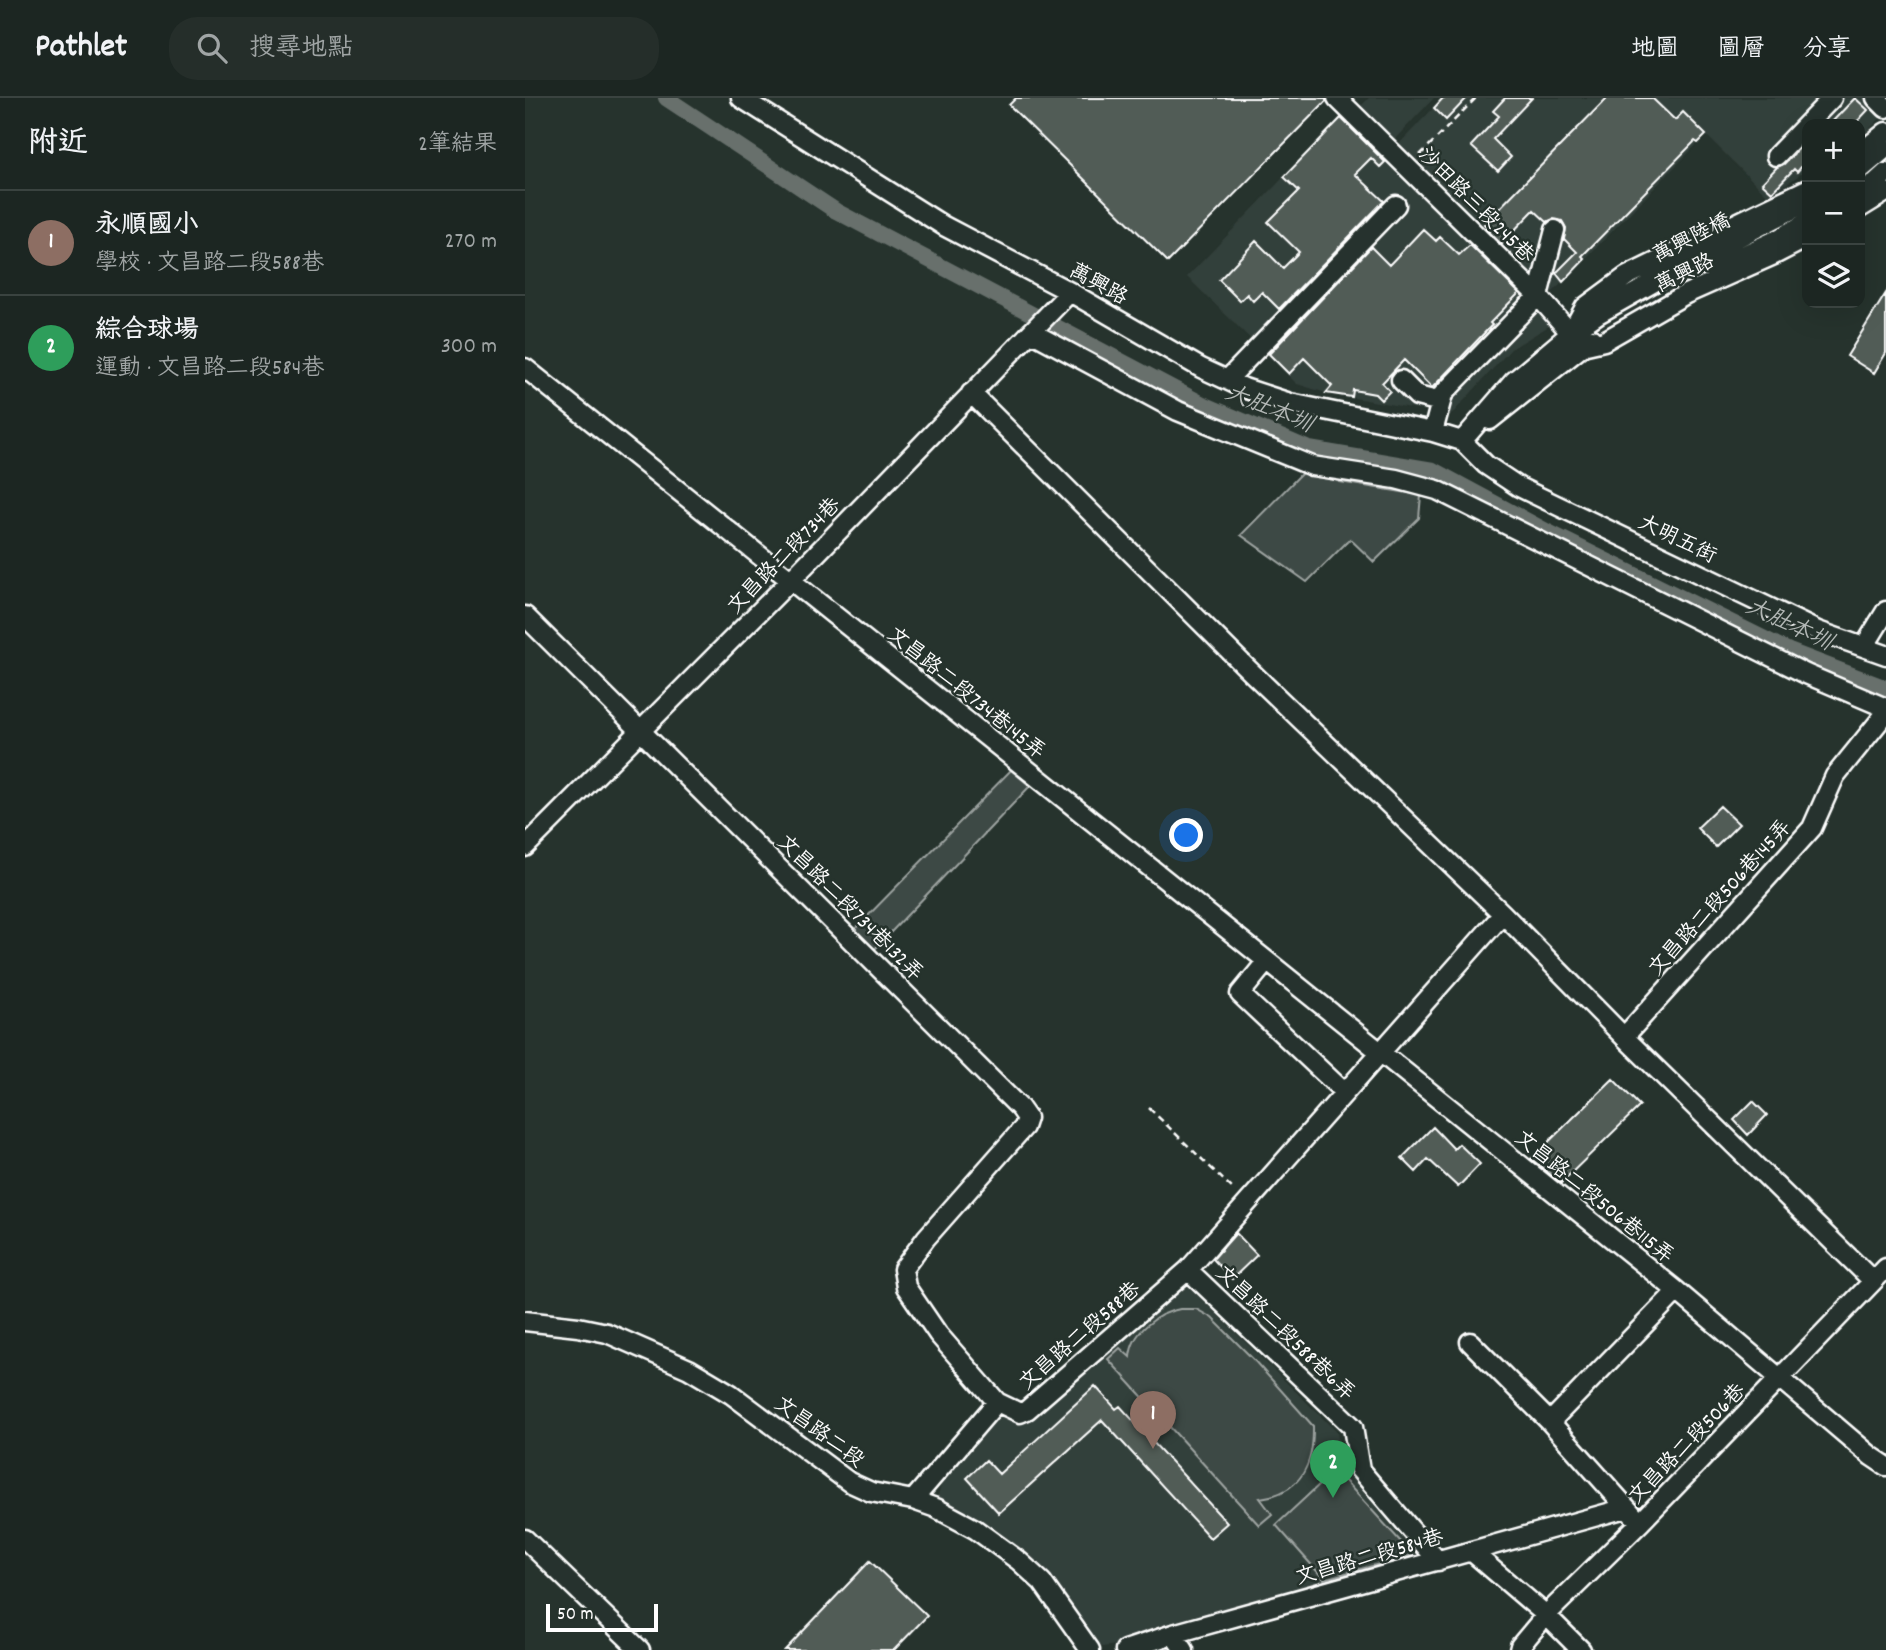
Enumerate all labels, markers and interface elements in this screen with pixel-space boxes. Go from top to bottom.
search box [169,17,659,80]
text: Pathlet [35,25,127,72]
icon: search [193,29,231,67]
text: 搜尋地點 [249,31,353,68]
text: 地圖 [1631,33,1679,67]
text: 圖層 [1717,33,1765,67]
text: 分享 [1803,33,1851,67]
map controls [1802,119,1865,308]
button: + [1802,119,1865,182]
text: 附近 [28,124,88,167]
text: 2筆結果 [418,129,497,162]
street label: 沙田路三段245巷 [1410,141,1540,271]
button: − [1802,182,1865,245]
street label: 萬興陸橋 [1648,207,1737,272]
text: 永順國小 [95,208,199,245]
text: 1 [48,226,54,259]
text: 270 m [445,226,497,259]
button: layers [1802,245,1865,308]
street label: 萬興路 [1650,247,1720,302]
text: 學校 · 文昌路二段588巷 [95,248,324,281]
street label: 萬興路 [1063,257,1132,314]
text: 綜合球場 [95,313,199,350]
text: 2 [46,331,56,364]
text: 300 m [441,331,497,364]
text: 運動 · 文昌路二段584巷 [95,353,324,386]
water label: 大肚本圳 [1220,378,1320,444]
street label: 文昌路二段734巷 [722,492,849,622]
street label: 大明五街 [1632,509,1721,573]
water label: 大肚本圳 [1740,592,1840,662]
street label: 文昌路二段734巷145弄 [879,621,1051,768]
street label: 文昌路二段506巷145弄 [1643,814,1800,984]
your location [1169,818,1203,852]
street label: 文昌路二段734巷132弄 [769,829,929,989]
street label: 文昌路二段506巷115弄 [1507,1125,1679,1272]
street label: 文昌路二段588巷6弄 [1207,1260,1360,1409]
street label: 文昌路二段588巷 [1014,1276,1148,1399]
street label: 文昌路二段506巷 [1623,1378,1754,1512]
street label: 文昌路二段 [767,1390,870,1476]
pin: 1 [1130,1391,1176,1449]
pin: 2 [1310,1440,1356,1498]
street label: 文昌路二段584巷 [1292,1523,1447,1594]
scale bar [546,1601,658,1633]
text: 50 m [557,1602,594,1629]

